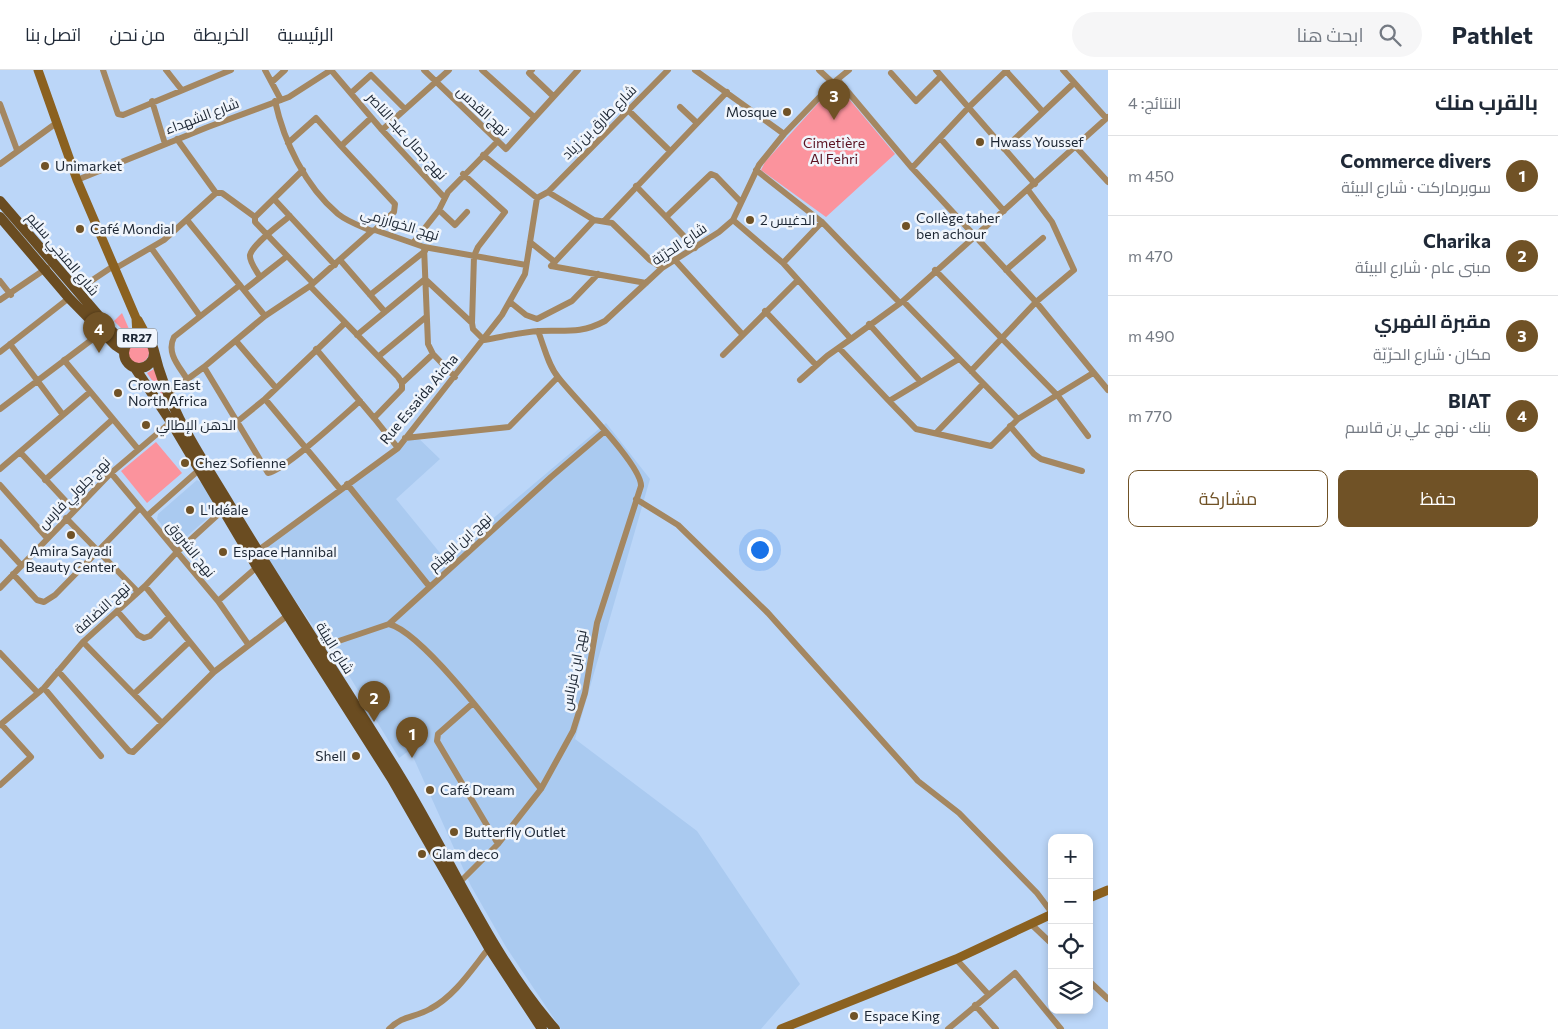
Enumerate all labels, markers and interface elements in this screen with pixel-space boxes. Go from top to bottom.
search box [1072,12,1422,57]
text: Pathlet [1452,20,1533,49]
icon: search [1376,21,1404,49]
text: اتصل بنا [25,23,81,45]
text: من نحن [109,23,165,45]
text: الخريطة [193,23,249,45]
text: الرئيسية [277,23,334,45]
text: ابحث هنا [1296,23,1364,46]
pin: 3 [818,79,850,120]
street label: شارع طارق بن زياد [558,81,640,163]
street label: نهج القدس [453,82,513,140]
street label: نهج جمال عبد الناصر [362,88,451,183]
text: بالقرب منك [1435,89,1538,114]
text: النتائج: 4 [1128,93,1182,112]
street label: شارع الشهداء [163,94,241,138]
place label: Mosque [726,103,777,120]
marker: Mosque [781,106,793,118]
place label: Hwass Youssef [990,133,1084,150]
park label: Cimetière Al Fehri [803,134,865,167]
marker: Hwass Youssef [974,136,986,148]
text: Commerce divers [1340,149,1491,172]
place label: Unimarket [55,157,123,174]
marker: Unimarket [39,160,51,172]
text: 450 m [1128,166,1174,185]
text: 1 [1518,166,1526,185]
text: سوبرماركت · شارع البيئة [1341,177,1491,196]
street label: نهج الخوارزمي [358,204,441,247]
street label: شارع المنجي سليم [20,208,103,301]
place label: Collège taher ben achour [916,209,1000,242]
place label: الدغيس 2 [760,211,815,228]
marker: الدغيس 2 [744,214,756,226]
street label: شارع الحرّيّة [648,219,710,269]
place label: Café Mondial [90,220,174,237]
marker: Collège taher ben achour [900,220,912,232]
marker: Café Mondial [74,223,86,235]
text: Charika [1423,229,1491,252]
text: 470 m [1128,246,1173,265]
text: 2 [1517,246,1527,265]
text: مبنى عام · شارع البيئة [1355,257,1491,276]
text: مقبرة الفهري [1374,309,1491,332]
pin: 4 [83,312,115,353]
text: 490 m [1128,326,1175,345]
text: 3 [1517,326,1527,345]
road number: RR27 [117,328,157,348]
text: مكان · شارع الحرّيّة [1373,344,1491,363]
street label: Rue Essaida Aicha [376,350,461,447]
place label: Crown East North Africa [128,376,207,409]
marker: Crown East North Africa [112,387,124,399]
text: BIAT [1448,389,1491,412]
text: 770 m [1128,406,1172,425]
text: 4 [1517,406,1527,425]
place label: الدهن الإطالي [156,416,236,437]
text: بنك · نهج علي بن قاسم [1345,417,1491,436]
marker: الدهن الإطالي [140,419,152,431]
street label: نهج جلولي فارس [34,453,116,535]
place label: Chez Sofienne [195,454,286,471]
marker: Chez Sofienne [179,457,191,469]
button: مشاركة [1128,470,1328,527]
button: حفظ [1338,470,1538,527]
place label: L'Idéale [200,501,249,518]
marker: L'Idéale [184,504,196,516]
street label: نهج ابن الهيثم [425,509,496,576]
street label: نهج الشروق [163,517,219,581]
marker: Amira Sayadi Beauty Center [65,529,77,541]
your location [747,537,773,563]
place label: Amira Sayadi Beauty Center [26,542,117,575]
place label: Espace Hannibal [233,543,337,560]
marker: Espace Hannibal [217,546,229,558]
street label: نهج النضافة [70,578,134,638]
street label: شارع البيئة [312,619,358,677]
street label: نهج ابن فرناس [557,628,591,712]
pin: 2 [358,681,390,722]
pin: 1 [396,717,428,758]
place label: Shell [315,747,346,764]
marker: Shell [350,750,362,762]
place label: Café Dream [440,781,515,798]
marker: Café Dream [424,784,436,796]
place label: Butterfly Outlet [464,823,566,840]
marker: Butterfly Outlet [448,826,460,838]
map controls [1048,834,1093,1014]
button: + [1048,834,1093,879]
place label: Glam deco [432,845,499,862]
marker: Glam deco [416,848,428,860]
button: − [1048,879,1093,924]
button: locate [1048,924,1093,969]
button: layers [1048,969,1093,1014]
place label: Espace King [864,1007,940,1024]
marker: Espace King [848,1010,860,1022]

